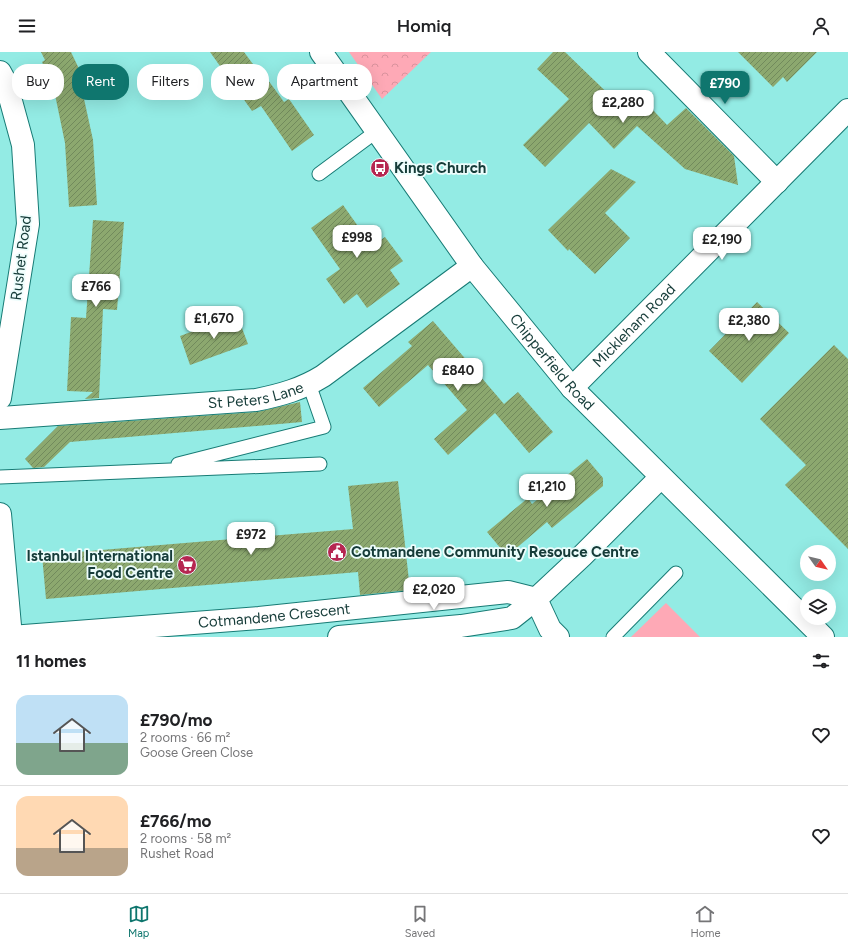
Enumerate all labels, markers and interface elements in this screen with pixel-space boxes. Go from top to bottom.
icon: menu [16,15,38,37]
text: Homiq [397,15,451,37]
icon: person [810,15,832,37]
chip: Buy [12,64,64,100]
chip: Rent [72,64,129,100]
chip: Filters [137,64,203,100]
chip: New [211,64,269,100]
chip: Apartment [277,64,372,100]
pin: £790 [701,71,749,105]
text: £790 [710,76,740,91]
pin: £2,280 [590,90,656,124]
text: £2,280 [602,95,644,110]
bus stop icon: Kings Church [369,157,391,179]
place label: Kings Church [394,159,486,177]
street label: Rushet Road [7,215,35,301]
pin: £998 [333,225,381,259]
pin: £2,190 [689,227,755,261]
text: £998 [342,230,372,245]
text: £2,190 [702,232,742,247]
pin: £766 [72,274,120,308]
text: £766 [81,279,111,294]
street label: Mickleham Road [589,280,679,371]
pin: £1,670 [181,306,247,340]
pin: £2,380 [716,308,782,342]
street label: Chipperfield Road [506,310,598,414]
text: £1,670 [194,311,234,326]
text: £2,380 [728,313,770,328]
pin: £840 [434,358,482,392]
text: £840 [442,363,474,378]
street label: St Peters Lane [207,378,306,412]
pin: £1,210 [514,474,580,508]
text: £1,210 [528,479,566,494]
pin: £972 [227,522,275,556]
text: £972 [236,527,266,542]
public building icon: Cotmandene Community Resouce Centre [326,541,348,563]
place label: Cotmandene Community Resouce Centre [351,543,640,561]
north arrow [800,545,836,581]
map controls [800,545,836,625]
place label: Istanbul International Food Centre [26,547,174,582]
supermarket icon: Istanbul International Food Centre [176,554,198,576]
pin: £2,020 [401,577,467,611]
text: £2,020 [413,582,455,597]
button: layers [800,589,836,625]
street label: Cotmandene Crescent [197,599,351,632]
icon: filters [810,650,832,672]
text: 11 homes [16,651,86,671]
text: £790/mo [140,710,213,730]
icon: home [48,711,96,759]
icon: heart [810,724,832,746]
text: 2 rooms · 66 m² [140,730,230,745]
text: Goose Green Close [140,745,253,760]
text: £766/mo [140,811,211,831]
icon: home [48,812,96,860]
icon: heart [810,825,832,847]
text: 2 rooms · 58 m² [140,831,231,846]
text: Rushet Road [140,846,214,861]
tab: Map [128,903,150,940]
tab: Saved [405,903,435,940]
tab: Home [690,903,720,940]

